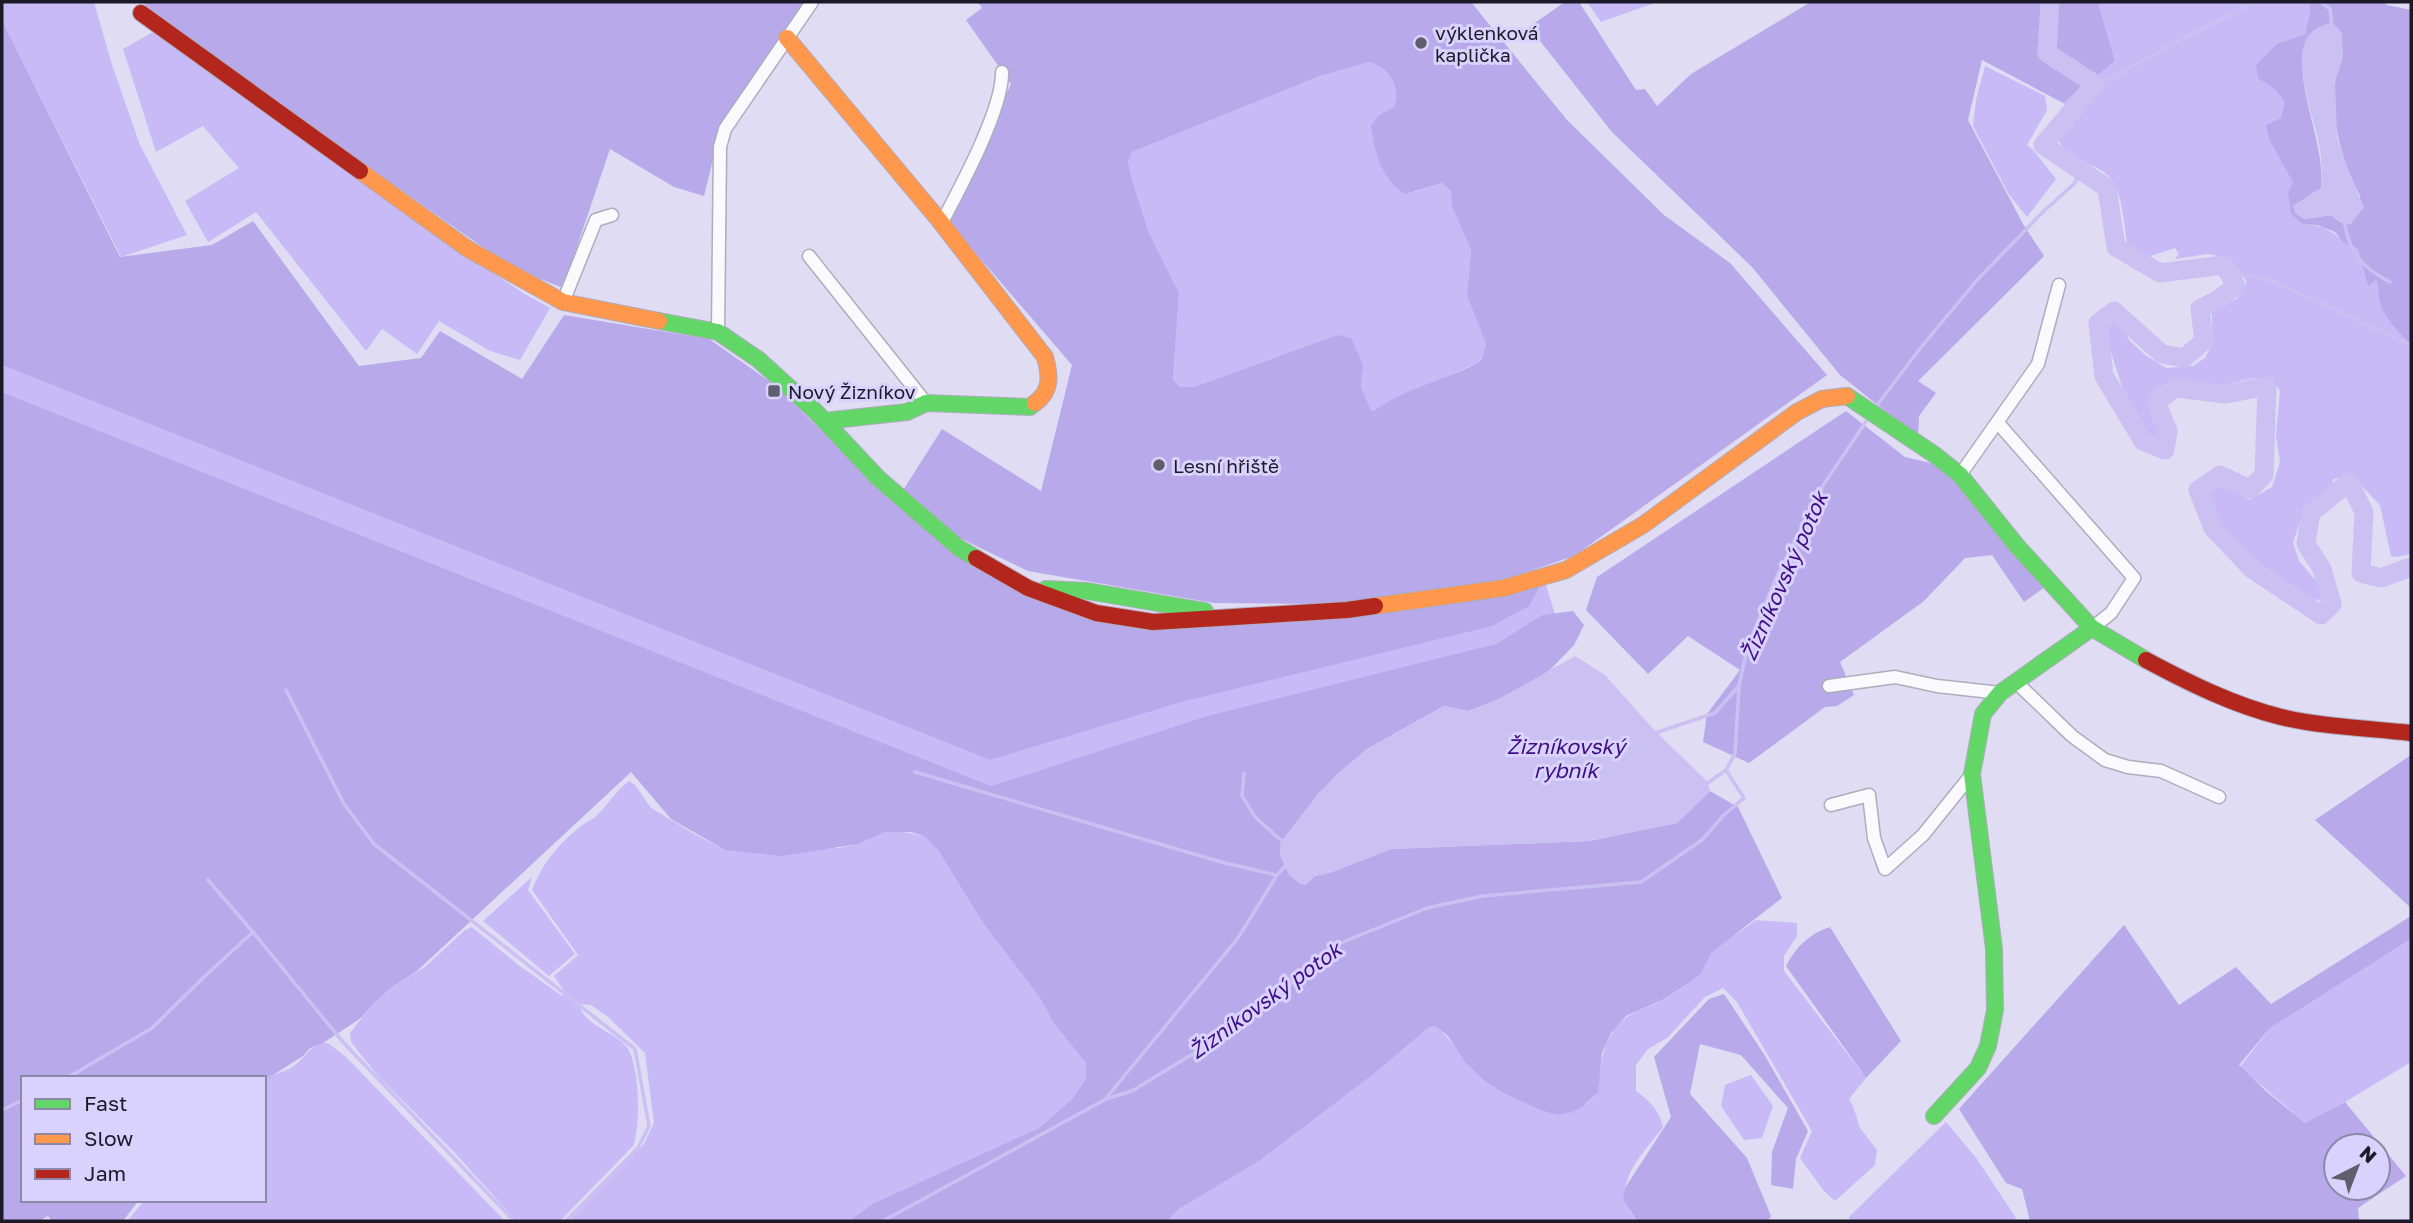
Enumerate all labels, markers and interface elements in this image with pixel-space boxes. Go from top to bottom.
place label: výklenková kaplička [1435,21,1538,66]
marker: výklenková kaplička [1413,35,1429,51]
place label: Nový Žizníkov [788,380,916,403]
marker: Nový Žizníkov [766,383,782,399]
place label: Lesní hřiště [1173,454,1279,477]
marker: Lesní hřiště [1151,457,1167,473]
water label: Žizníkovský potok [1735,486,1834,664]
water label: Žizníkovský rybník [1507,733,1628,783]
water label: Žizníkovský potok [1184,935,1348,1064]
legend [21,1076,266,1202]
text: Fast [84,1090,127,1116]
text: Slow [84,1125,133,1151]
north arrow [2322,1132,2392,1202]
text: N [2356,1141,2382,1167]
text: Jam [84,1160,126,1186]

